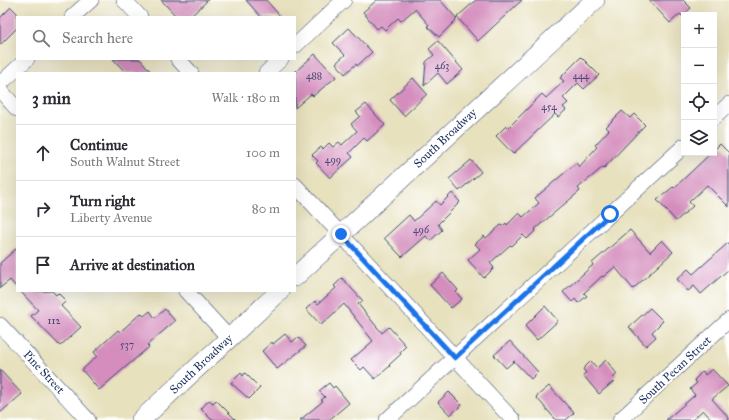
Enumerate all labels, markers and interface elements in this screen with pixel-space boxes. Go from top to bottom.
map controls [681,12,717,156]
button: + [681,12,717,48]
search box [16,16,296,60]
icon: search [30,27,52,49]
text: Search here [62,29,133,47]
button: − [681,48,717,84]
house number: 463 [435,60,449,72]
house number: 488 [306,70,322,82]
house number: 444 [573,70,590,82]
button: locate [681,84,717,120]
text: 3 min [32,88,71,109]
text: Walk · 180 m [211,90,280,106]
house number: 454 [541,101,557,113]
street label: South Broadway [411,105,480,171]
button: layers [681,120,717,156]
text: Continue [70,136,128,154]
icon: ahead [32,142,54,164]
text: 100 m [246,145,280,161]
text: South Walnut Street [70,154,180,170]
house number: 499 [325,154,341,166]
text: Turn right [70,192,135,210]
icon: right [32,198,54,220]
text: 80 m [252,201,280,217]
route start [601,205,619,223]
text: Liberty Avenue [70,210,152,226]
house number: 496 [413,224,430,236]
route end [332,225,350,243]
icon: arrive [32,254,54,276]
text: Arrive at destination [70,256,195,274]
house number: 112 [48,315,60,327]
street label: South Broadway [167,331,236,397]
street label: South Pecan Street [636,332,715,407]
house number: 537 [120,339,134,351]
street label: Pine Street [20,347,68,397]

